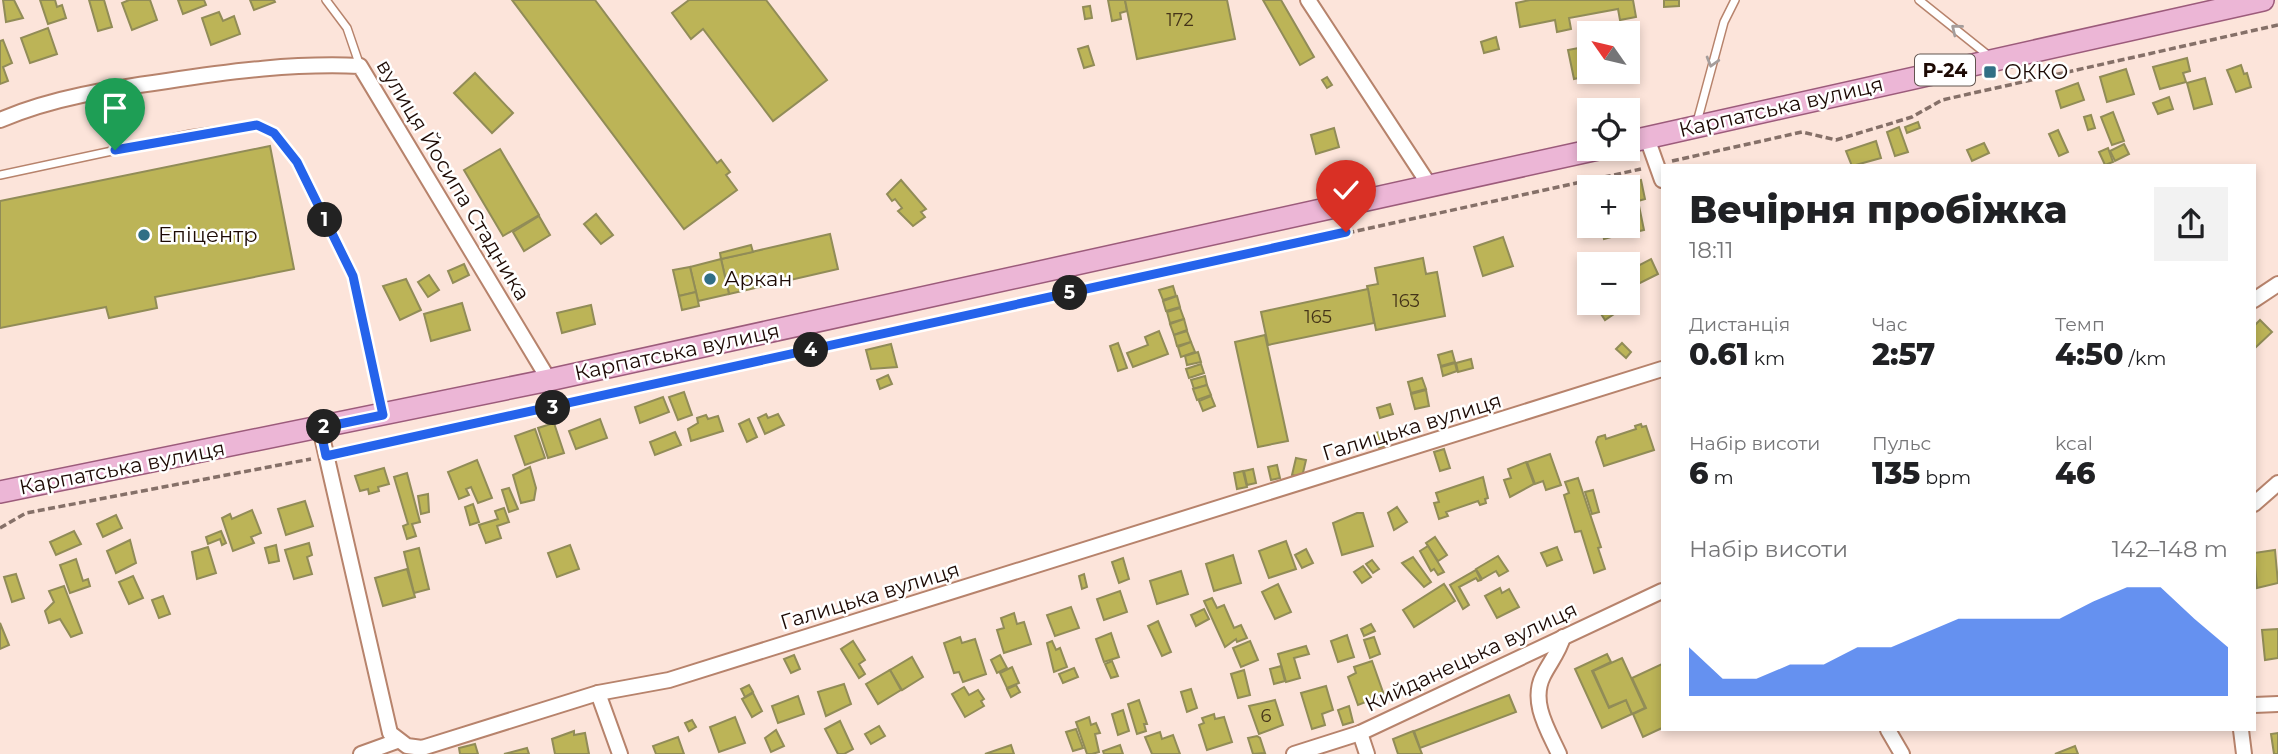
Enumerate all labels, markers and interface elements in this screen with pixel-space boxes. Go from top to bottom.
house number: 172 [1166,9,1194,31]
north arrow [1577,21,1640,84]
map controls [1577,21,1640,315]
one-way arrow [1951,25,1963,38]
road number: Р-24 [1915,54,1975,86]
street label: вулиця Йосипа Стадника [371,55,535,305]
one-way arrow [1706,56,1721,68]
place label: ОККО [2004,59,2068,84]
marker: ОККО [1982,64,1998,80]
street label: Карпатська вулиця [1676,71,1886,142]
pin [85,78,145,150]
icon: arrive [96,89,134,127]
button: locate [1577,98,1640,161]
pin [1316,160,1376,232]
icon: check [1327,171,1365,209]
button: + [1577,175,1640,238]
text: Вечірня пробіжка [1689,186,2067,233]
button: share [2154,187,2228,261]
pin: 1 [308,202,342,238]
text: 1 [321,208,328,231]
place label: Епіцентр [158,222,258,247]
marker: Епіцентр [136,227,152,243]
text: 18:11 [1689,236,1733,264]
button: − [1577,252,1640,315]
place label: Аркан [724,266,792,291]
marker: Аркан [702,271,718,287]
pin: 5 [1052,276,1088,310]
text: 5 [1064,281,1075,304]
house number: 163 [1392,290,1420,312]
house number: 165 [1304,306,1332,328]
text: Дистанція [1689,313,1790,336]
text: Час [1872,313,1907,336]
text: Темп [2055,313,2105,336]
street label: Карпатська вулиця [572,318,782,385]
pin: 4 [794,332,828,368]
text: 0.61 [1689,336,1749,373]
text: 2:57 [1872,336,1935,373]
text: 4:50 [2055,336,2124,373]
text: 4 [804,338,817,361]
text: km [1749,347,1785,370]
text: /km [2124,347,2166,370]
street label: Галицька вулиця [1319,387,1504,466]
pin: 3 [536,390,570,426]
text: 3 [547,396,558,419]
pin: 2 [306,410,342,444]
text: 2 [318,415,329,438]
text: Набір висоти [1689,432,1820,455]
text: Пульс [1872,432,1931,455]
text: kcal [2055,432,2093,455]
street label: Карпатська вулиця [17,435,227,500]
text: 6 [1689,455,1708,492]
text: 135 [1872,455,1920,492]
text: 46 [2055,455,2095,492]
text: m [1708,466,1734,489]
text: bpm [1920,466,1971,489]
text: Набір висоти [1689,535,1848,563]
text: 142–148 m [2112,535,2228,563]
street label: Галицька вулиця [777,556,962,635]
street label: Кийданецька вулиця [1361,596,1581,717]
house number: 6 [1261,705,1272,727]

